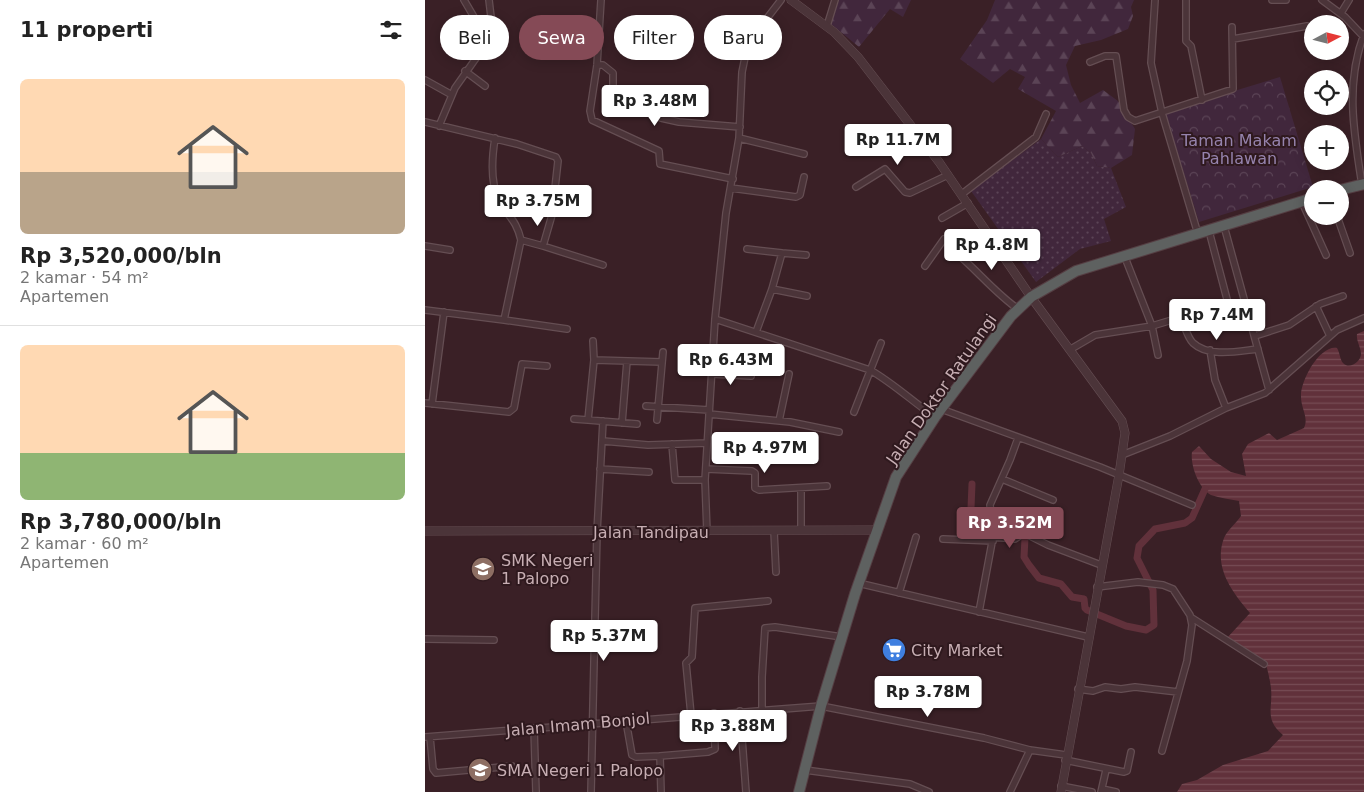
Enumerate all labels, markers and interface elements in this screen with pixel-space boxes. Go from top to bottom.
chip: Beli [440,15,509,60]
chip: Sewa [519,15,604,60]
chip: Filter [614,15,694,60]
chip: Baru [704,15,782,60]
north arrow [1304,15,1349,60]
map controls [1304,15,1349,225]
icon: filters [377,16,405,44]
text: 11 properti [20,18,153,42]
button: locate [1304,70,1349,115]
pin: Rp 3.48M [603,84,707,127]
text: Rp 3.48M [613,91,697,110]
icon: home [168,112,258,202]
pin: Rp 11.7M [846,124,950,166]
button: + [1304,125,1349,170]
text: Rp 11.7M [856,130,940,149]
park label: Taman Makam Pahlawan [1180,131,1297,168]
button: − [1304,180,1349,225]
pin: Rp 3.75M [486,184,590,227]
text: Rp 3.75M [496,191,580,210]
pin: Rp 4.8M [946,228,1038,271]
text: Rp 4.8M [955,235,1029,254]
text: Rp 3,520,000/bln [20,244,222,268]
text: 2 kamar · 54 m² [20,268,149,287]
text: Apartemen [20,287,109,306]
pin: Rp 7.4M [1171,298,1263,341]
text: Rp 7.4M [1180,305,1254,324]
street label: Jalan Doktor Ratulangi [882,310,1001,469]
pin: Rp 6.43M [679,344,783,386]
text: Rp 6.43M [689,350,773,369]
icon: home [168,377,258,467]
pin: Rp 4.97M [713,432,817,474]
text: Rp 4.97M [723,438,807,457]
pin: Rp 3.52M [958,506,1062,549]
text: Rp 3,780,000/bln [20,510,222,534]
text: Rp 3.52M [968,513,1052,532]
street label: Jalan Tandipau [592,523,709,542]
text: 2 kamar · 60 m² [20,534,149,553]
place label: SMK Negeri 1 Palopo [501,551,593,588]
text: Apartemen [20,553,109,572]
school or university icon: SMK Negeri 1 Palopo [470,556,496,582]
pin: Rp 5.37M [552,620,656,662]
text: Rp 5.37M [562,626,646,645]
supermarket icon: City Market [881,637,907,663]
place label: City Market [911,641,1002,660]
pin: Rp 3.78M [876,676,980,718]
text: Rp 3.78M [886,682,970,701]
street label: Jalan Imam Bonjol [504,709,651,740]
pin: Rp 3.88M [681,710,785,752]
text: Rp 3.88M [691,716,775,735]
school or university icon: SMA Negeri 1 Palopo [467,757,493,783]
place label: SMA Negeri 1 Palopo [497,761,663,780]

